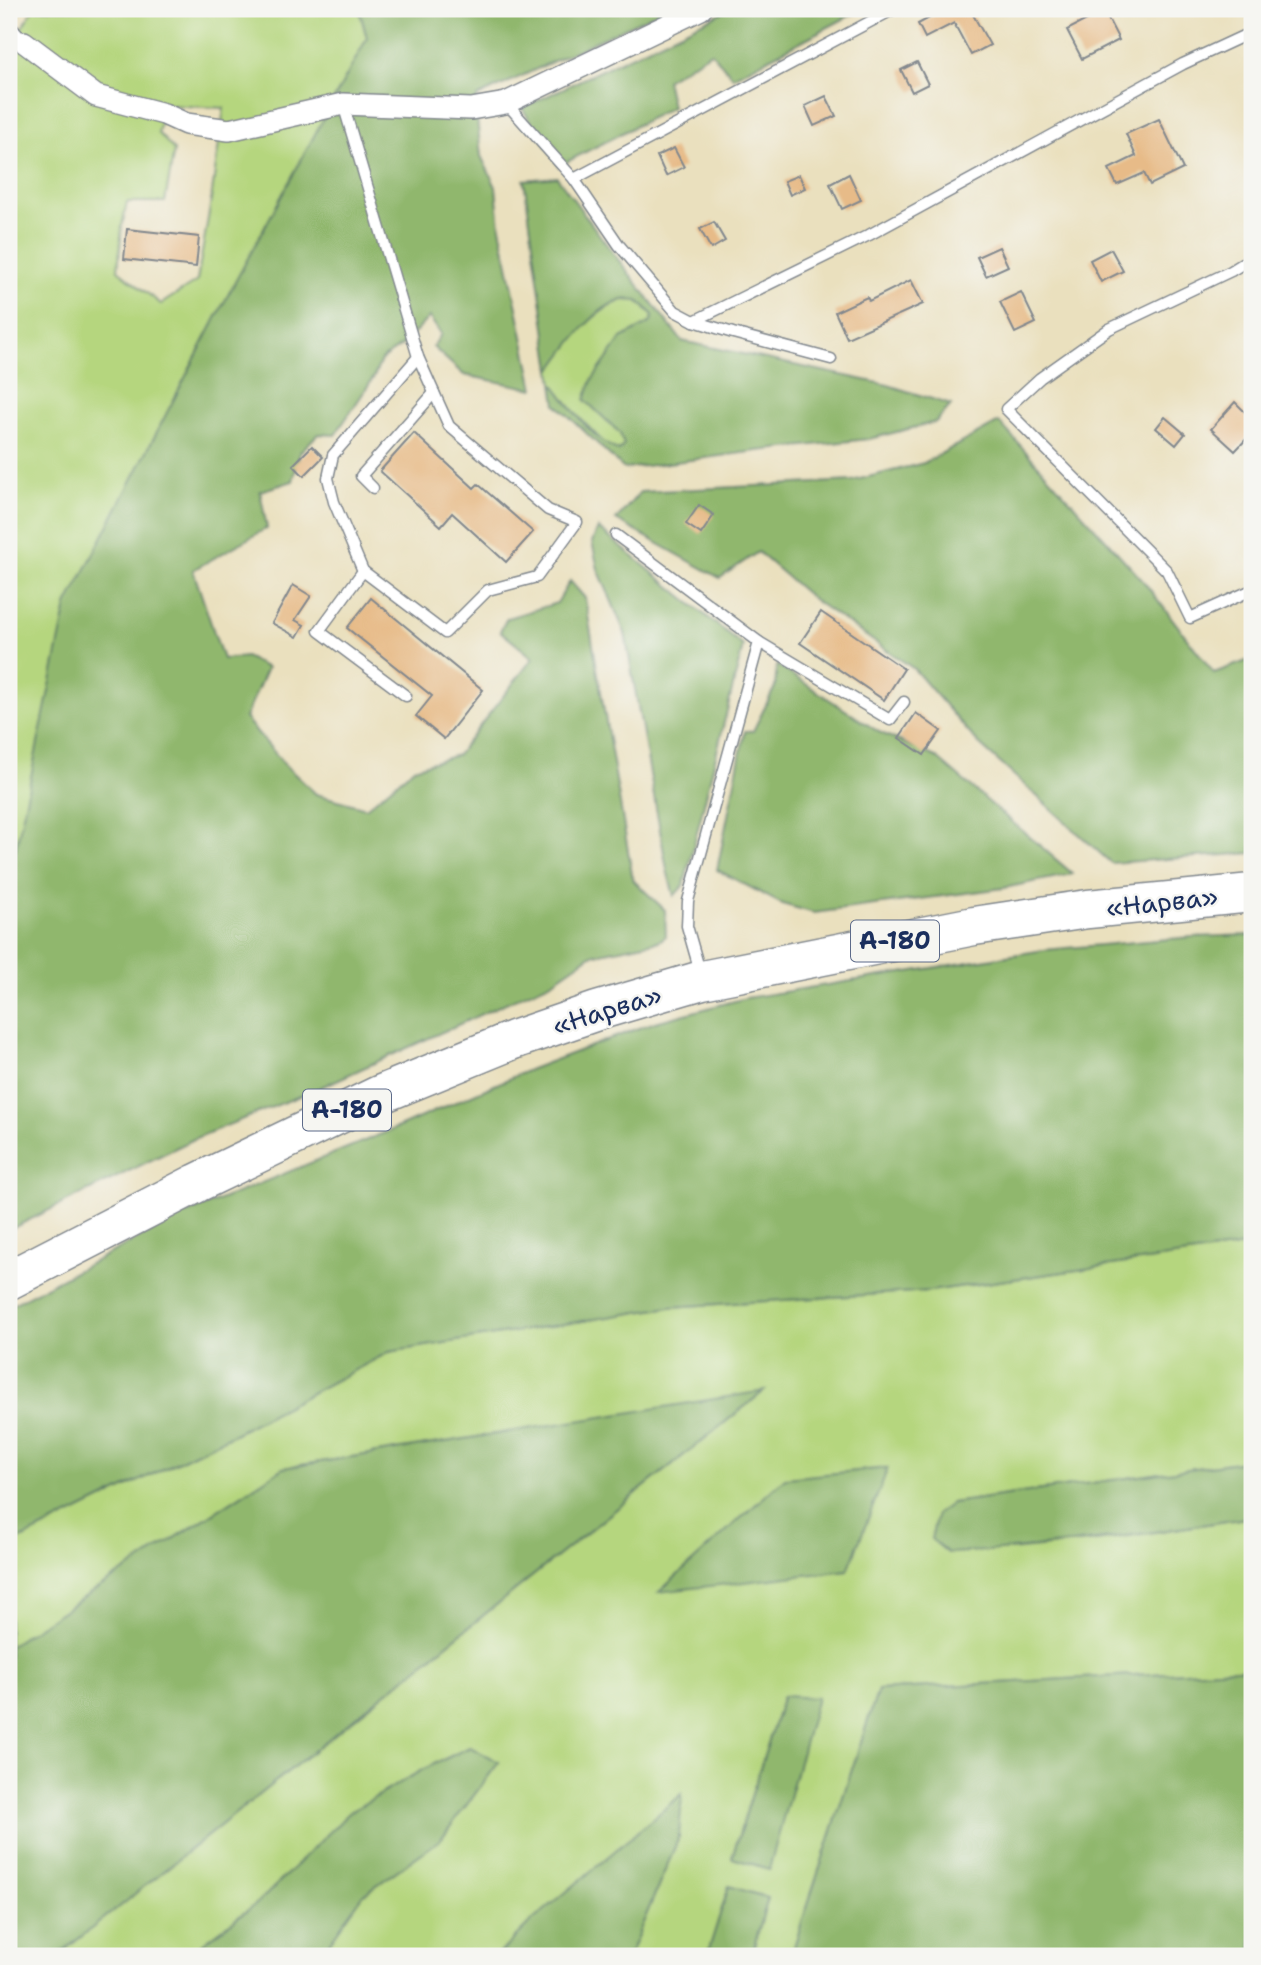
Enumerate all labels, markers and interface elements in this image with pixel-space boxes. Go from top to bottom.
street label: «Нарва» [1104,878,1220,925]
road number: А-180 [851,920,939,961]
street label: «Нарва» [548,976,666,1043]
road number: А-180 [303,1090,391,1130]

